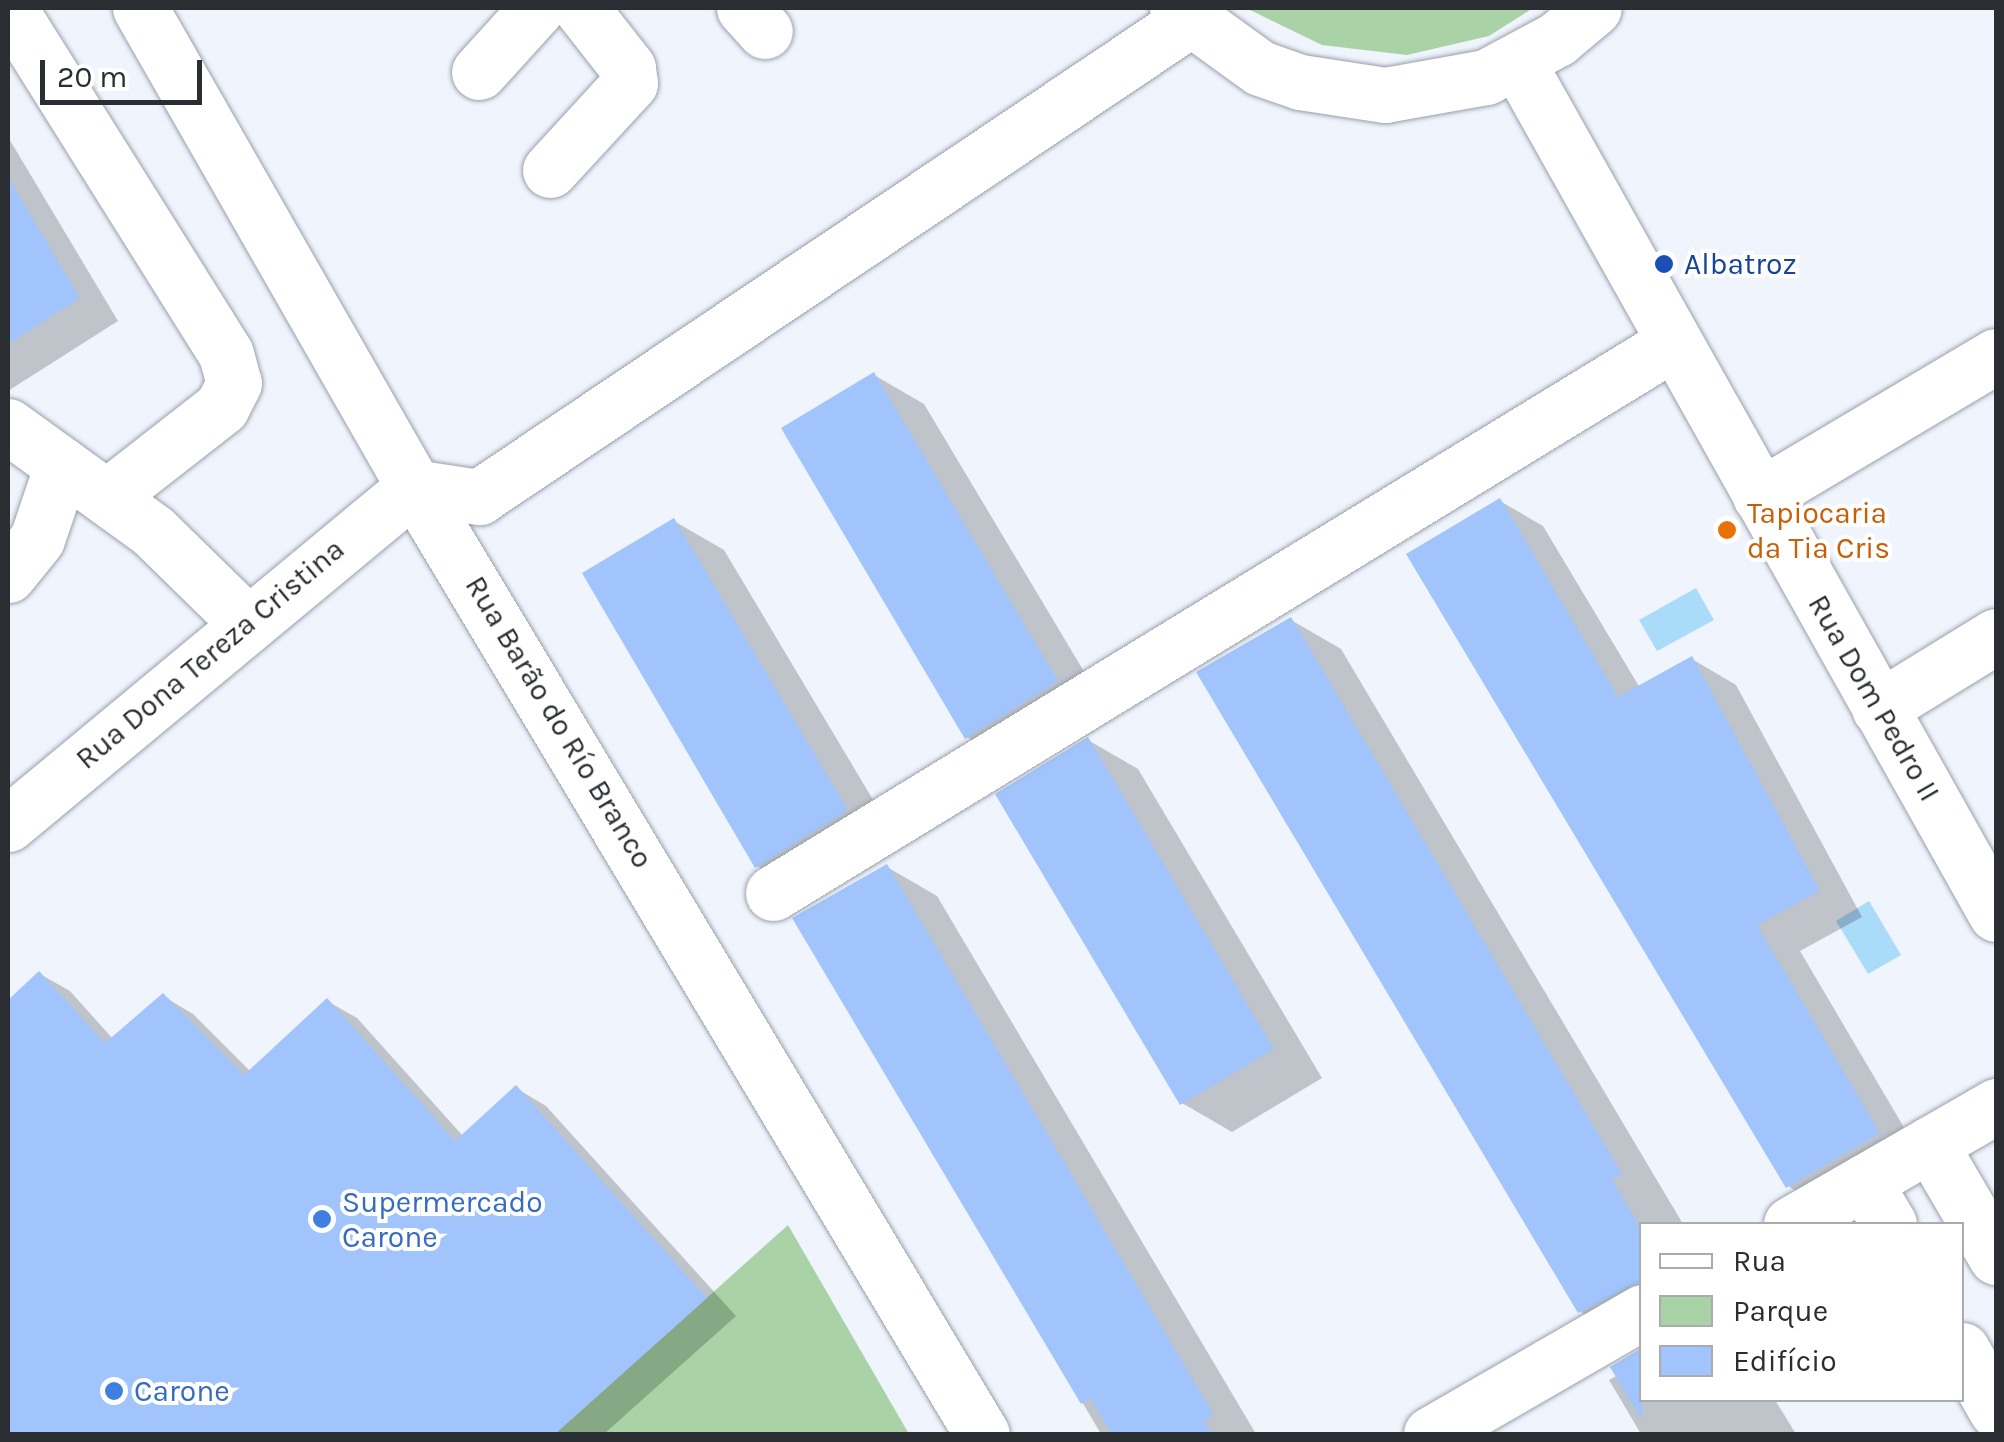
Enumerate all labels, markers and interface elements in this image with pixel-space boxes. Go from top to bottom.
scale bar [45,40,208,102]
text: 20 m [57,59,127,95]
place label: Albatroz [1684,246,1797,282]
marker: Albatroz [1653,253,1675,275]
place label: Tapiocaria da Tia Cris [1747,495,1890,566]
marker: Tapiocaria da Tia Cris [1716,519,1738,541]
street label: Rua Dona Tereza Cristina [69,531,351,777]
street label: Rua Barão do Río Branco [457,569,661,875]
street label: Rua Dom Pedro II [1800,588,1948,808]
place label: Supermercado Carone [342,1184,543,1254]
marker: Supermercado Carone [311,1208,333,1230]
legend [1639,1222,1964,1402]
text: Rua [1733,1243,1786,1279]
text: Parque [1733,1293,1828,1329]
text: Edifício [1733,1343,1837,1379]
place label: Carone [134,1373,230,1409]
marker: Carone [103,1380,125,1402]

